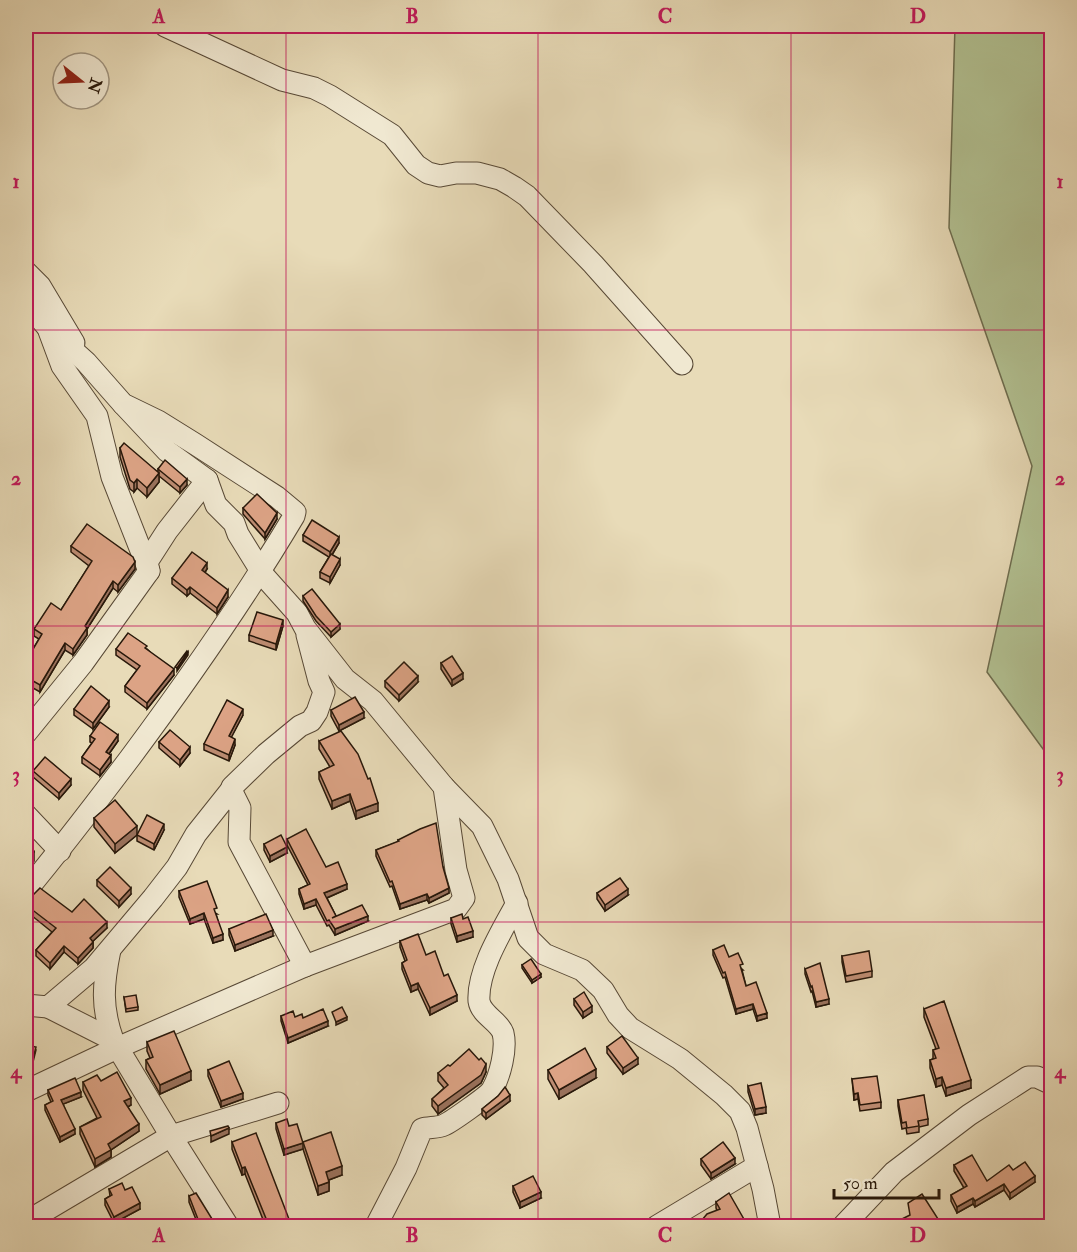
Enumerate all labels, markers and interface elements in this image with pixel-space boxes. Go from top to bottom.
text: A [152,4,166,29]
text: B [405,4,419,29]
text: C [658,4,672,29]
text: D [910,4,926,29]
north arrow [51,51,111,111]
text: N [82,74,106,96]
text: 1 [12,169,20,194]
text: 1 [1056,169,1064,194]
text: 2 [11,466,21,491]
text: 2 [1055,466,1065,491]
text: 3 [12,762,20,787]
text: 3 [1056,762,1064,787]
text: 4 [10,1059,23,1084]
text: 4 [1054,1059,1067,1084]
scale bar [834,1162,939,1200]
text: 50 m [843,1172,878,1195]
text: A [152,1223,166,1248]
text: B [405,1223,419,1248]
text: C [658,1223,672,1248]
text: D [910,1223,926,1248]

